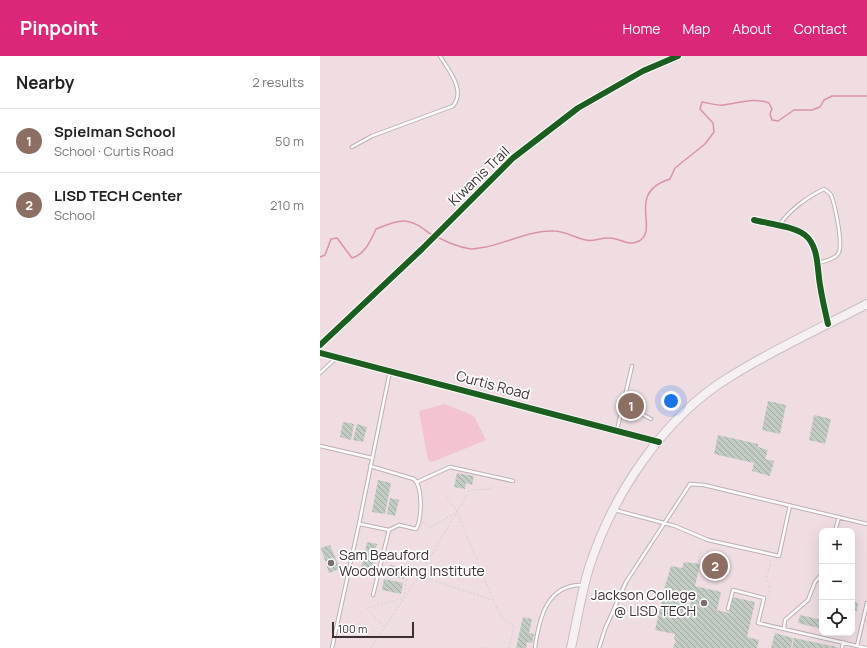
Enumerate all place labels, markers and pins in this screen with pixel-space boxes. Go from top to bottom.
pin: 1 [618,391,644,421]
place label: Sam Beauford Woodworking Institute [339,545,485,580]
pin: 2 [702,551,728,581]
marker: Sam Beauford Woodworking Institute [326,558,336,568]
place label: Jackson College @ LISD TECH [591,585,696,620]
marker: Jackson College @ LISD TECH [699,598,709,608]

